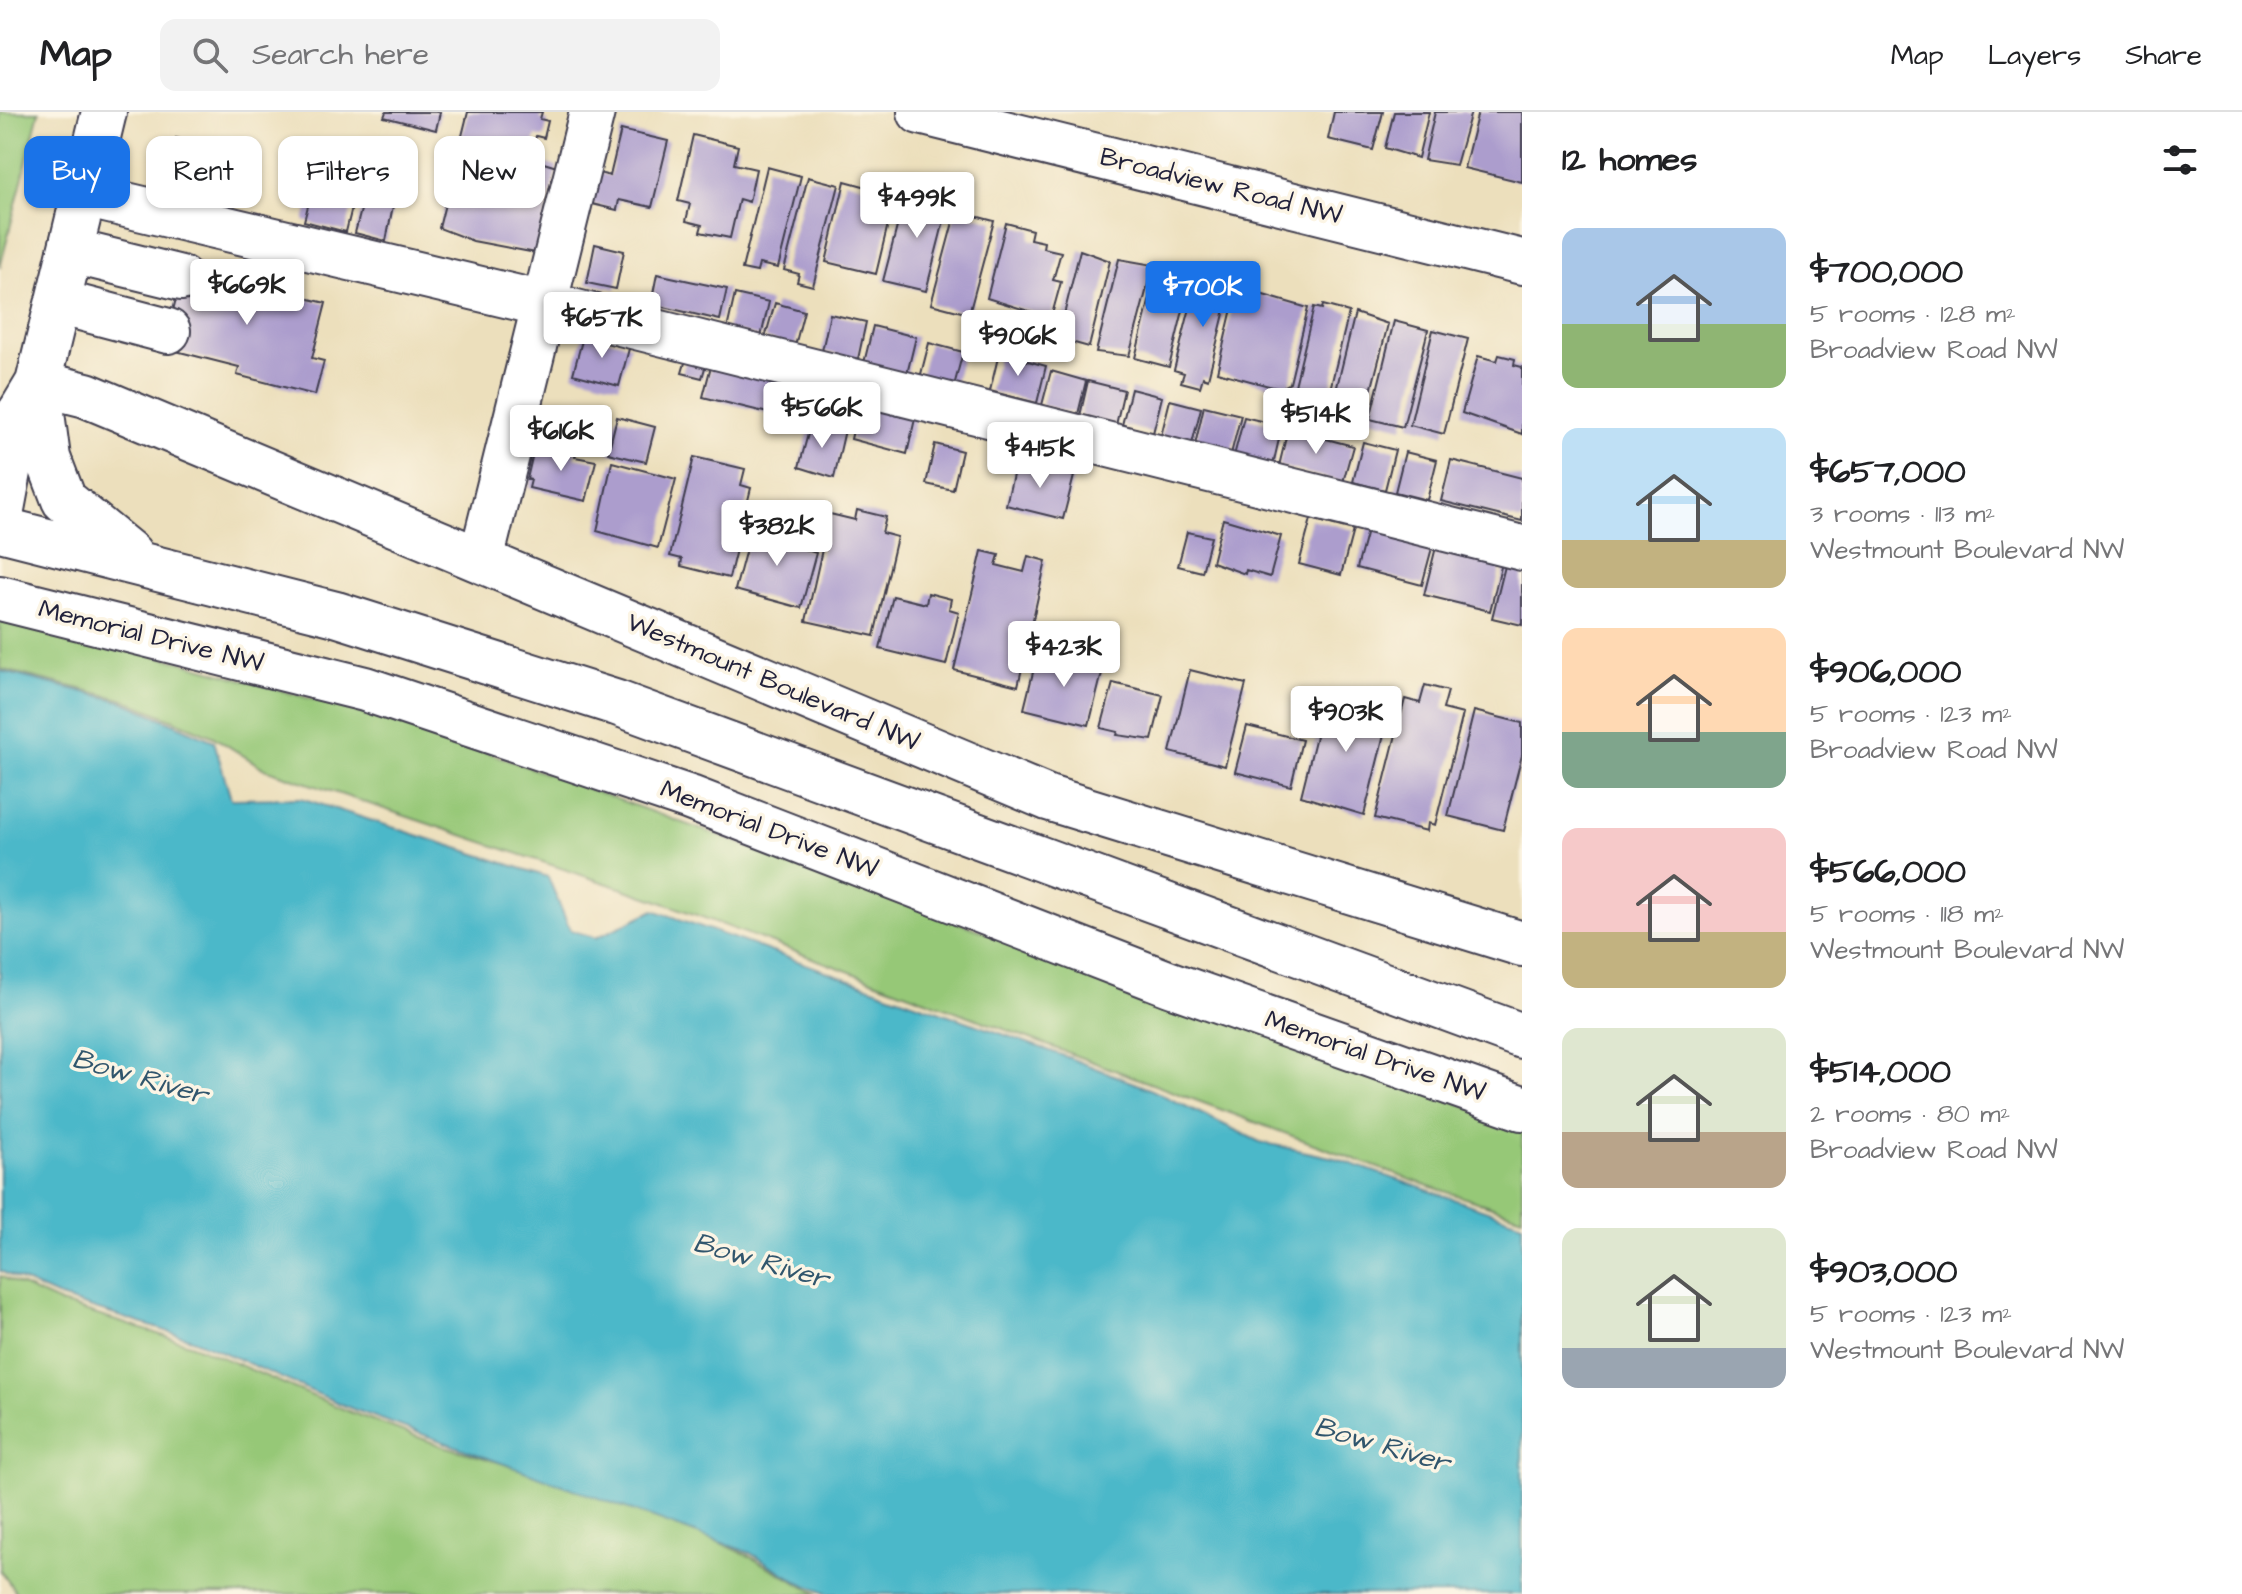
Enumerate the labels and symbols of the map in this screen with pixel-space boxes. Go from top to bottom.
street label: Broadview Road NW [1096,139,1346,234]
pin: $499K [861,172,973,240]
pin: $669K [191,259,303,327]
pin: $700K [1147,261,1259,329]
pin: $657K [546,292,658,360]
pin: $906K [962,310,1074,378]
pin: $566K [766,382,878,450]
pin: $514K [1260,388,1372,456]
pin: $616K [505,405,617,473]
pin: $415K [984,422,1096,490]
pin: $382K [721,500,833,568]
street label: Memorial Drive NW [35,591,268,681]
street label: Westmount Boulevard NW [621,604,925,760]
pin: $423K [1008,621,1120,689]
pin: $903K [1290,686,1402,754]
street label: Memorial Drive NW [655,771,883,887]
street label: Memorial Drive NW [1260,1001,1490,1111]
water label: Bow River [68,1039,215,1116]
water label: Bow River [689,1223,836,1300]
water label: Bow River [1310,1407,1457,1484]

